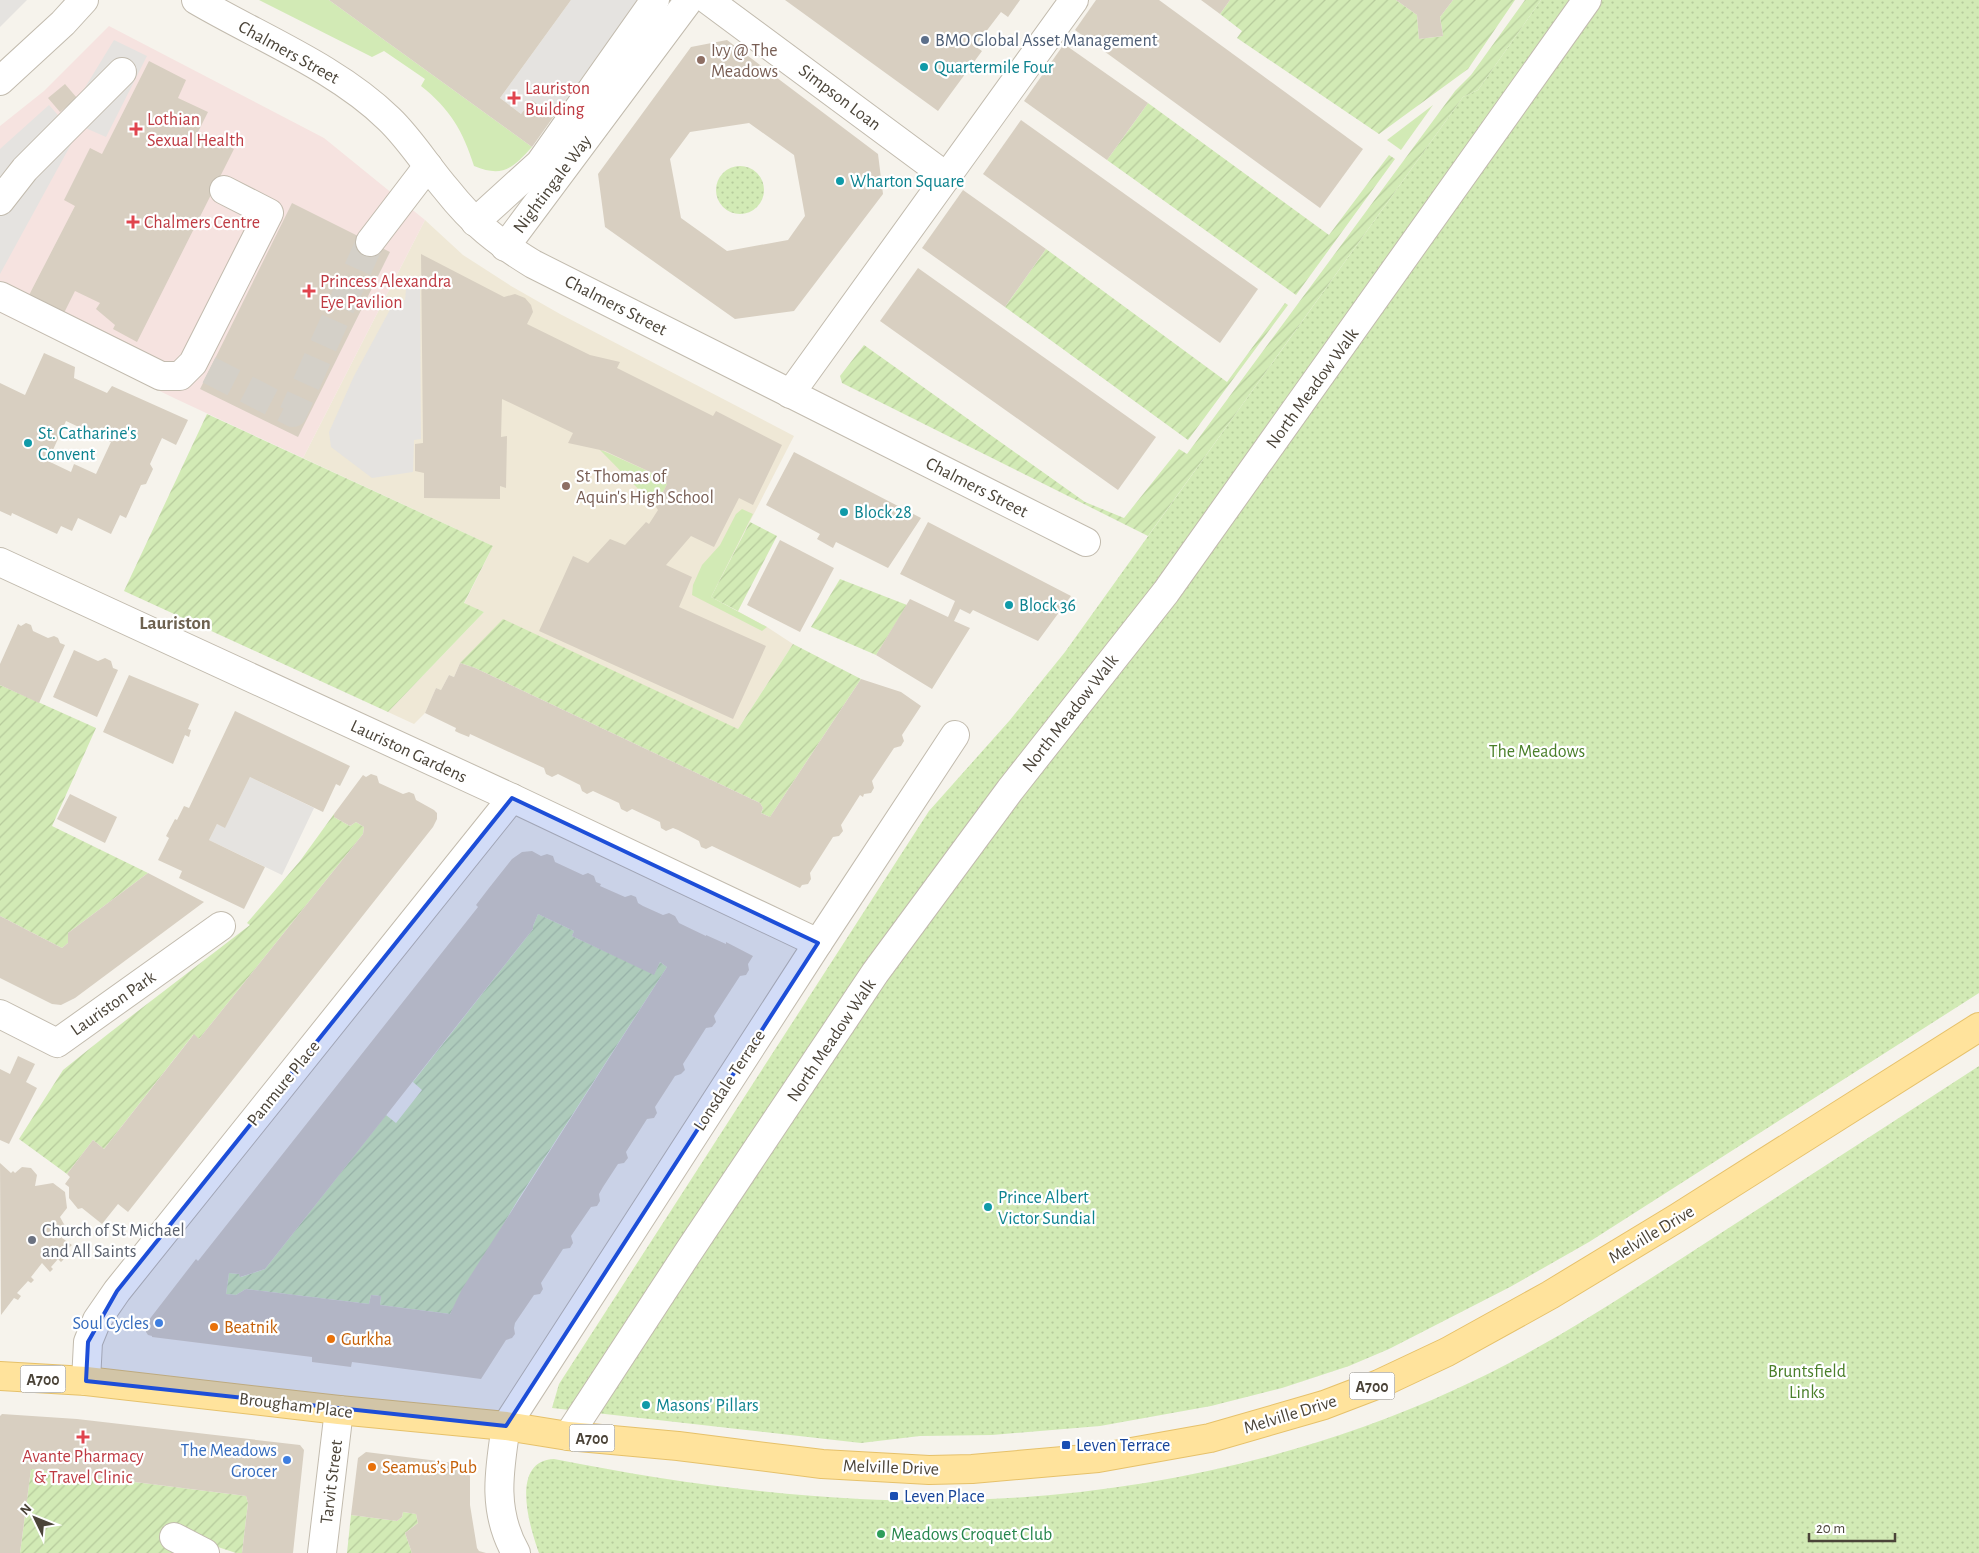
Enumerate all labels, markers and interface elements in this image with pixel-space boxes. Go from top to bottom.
street label: Chalmers Street [235,18,342,88]
place label: BMO Global Asset Management [935,32,1158,50]
marker: BMO Global Asset Management [919,34,931,46]
place label: Ivy @ The Meadows [711,42,778,81]
marker: Ivy @ The Meadows [695,54,707,66]
place label: Quartermile Four [934,59,1054,77]
street label: Simpson Loan [795,61,884,134]
marker: Quartermile Four [918,61,930,73]
place label: Lauriston Building [525,80,590,119]
marker: Lauriston Building [507,91,521,105]
place label: Lothian Sexual Health [147,111,244,150]
marker: Lothian Sexual Health [129,122,143,136]
street label: Nightingale Way [510,132,596,237]
place label: Wharton Square [850,173,964,191]
marker: Wharton Square [834,175,846,187]
place label: Chalmers Centre [144,214,260,232]
marker: Chalmers Centre [126,215,140,229]
street label: Chalmers Street [562,272,670,339]
place label: Princess Alexandra Eye Pavilion [320,273,451,312]
marker: Princess Alexandra Eye Pavilion [302,284,316,298]
street label: North Meadow Walk [1263,324,1363,452]
place label: St. Catharine's Convent [38,425,137,464]
marker: St. Catharine's Convent [22,437,34,449]
street label: Chalmers Street [923,454,1031,521]
place label: St Thomas of Aquin's High School [576,468,714,507]
marker: St Thomas of Aquin's High School [560,480,572,492]
place label: Block 28 [854,504,912,522]
marker: Block 28 [838,506,850,518]
place label: Block 36 [1019,597,1076,615]
marker: Block 36 [1003,599,1015,611]
district label: Lauriston [139,614,211,633]
street label: North Meadow Walk [1019,651,1123,776]
street label: Lauriston Gardens [348,717,470,787]
park label: The Meadows [1489,743,1585,761]
street label: Lauriston Park [68,968,160,1040]
street label: North Meadow Walk [784,975,880,1105]
street label: Lonsdale Terrace [691,1027,769,1134]
street label: Panmure Place [244,1038,323,1130]
place label: Prince Albert Victor Sundial [998,1189,1096,1228]
marker: Prince Albert Victor Sundial [982,1201,994,1213]
street label: Melville Drive [1606,1202,1697,1267]
place label: Church of St Michael and All Saints [42,1222,185,1261]
marker: Church of St Michael and All Saints [26,1234,38,1246]
place label: Soul Cycles [72,1315,149,1333]
marker: Soul Cycles [153,1317,165,1329]
place label: Beatnik [224,1319,278,1337]
marker: Beatnik [208,1321,220,1333]
place label: Gurkha [341,1331,392,1349]
marker: Gurkha [325,1333,337,1345]
park label: Bruntsfield Links [1768,1363,1846,1402]
road number: A700 [20,1366,66,1392]
road number: A700 [1350,1372,1394,1400]
street label: Brougham Place [238,1390,354,1422]
street label: Melville Drive [1242,1392,1339,1438]
place label: Masons' Pillars [656,1397,759,1415]
marker: Masons' Pillars [640,1399,652,1411]
road number: A700 [570,1425,614,1452]
marker: Avante Pharmacy & Travel Clinic [77,1431,89,1443]
place label: Leven Terrace [1076,1437,1170,1455]
street label: Tarvit Street [318,1439,346,1525]
marker: Leven Terrace [1060,1439,1072,1451]
place label: The Meadows Grocer [181,1442,277,1481]
place label: Avante Pharmacy & Travel Clinic [22,1448,144,1487]
marker: The Meadows Grocer [281,1454,293,1466]
street label: Melville Drive [843,1457,939,1479]
place label: Seamus’s Pub [382,1459,477,1477]
marker: Seamus’s Pub [366,1461,378,1473]
place label: Leven Place [904,1488,985,1506]
marker: Leven Place [888,1490,900,1502]
north arrow [10,1493,60,1543]
text: N [18,1501,35,1518]
scale bar [1809,1510,1895,1542]
text: 20 m [1816,1521,1845,1536]
place label: Meadows Croquet Club [891,1526,1052,1544]
marker: Meadows Croquet Club [875,1528,887,1540]

